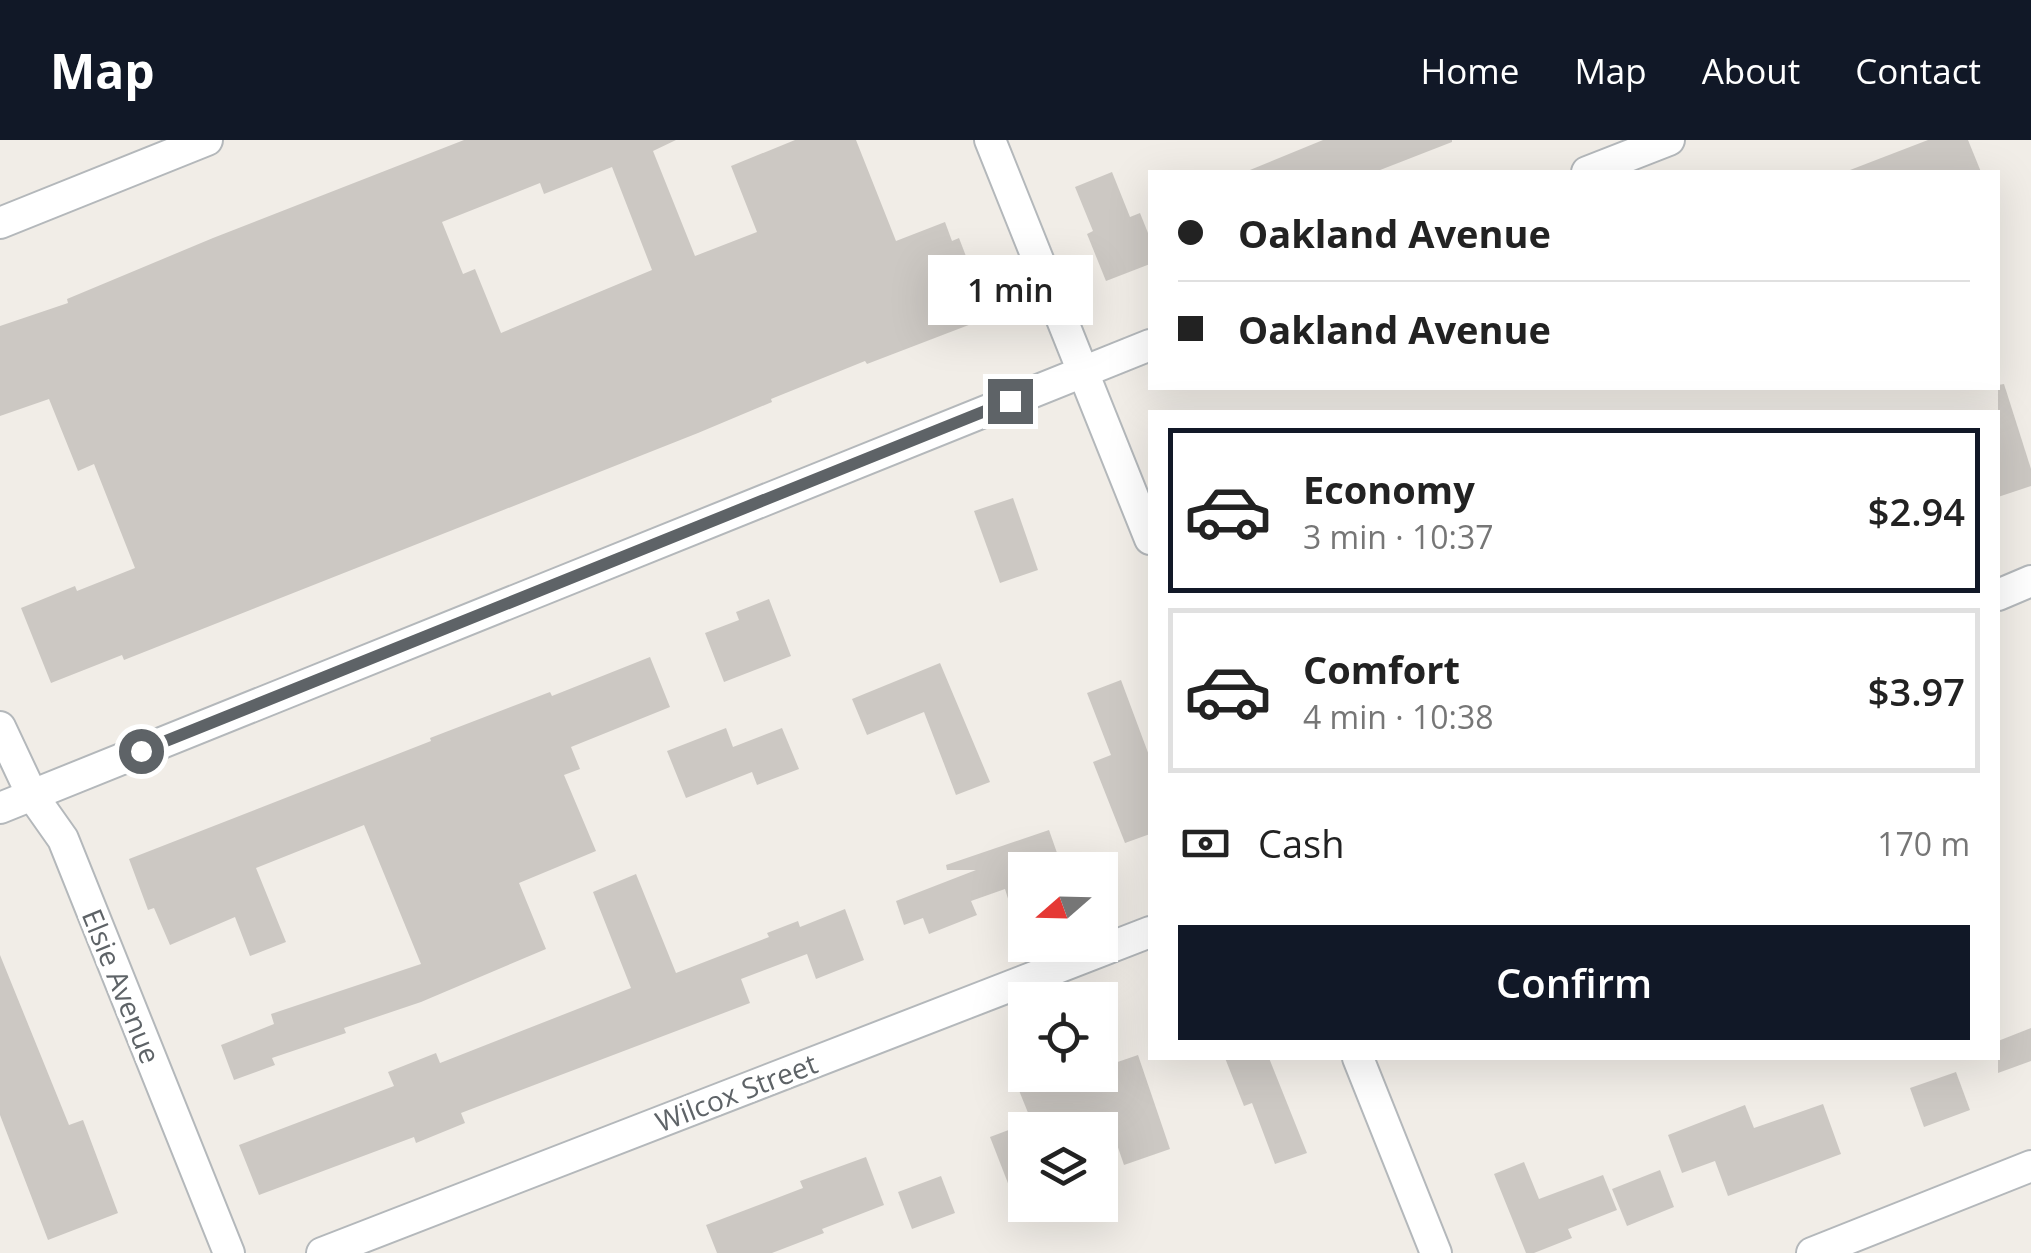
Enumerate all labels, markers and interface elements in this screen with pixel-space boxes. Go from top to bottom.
text: Map [50,38,155,103]
text: Home [1420,47,1519,94]
text: Map [1574,47,1647,94]
text: About [1702,47,1800,94]
text: Contact [1855,47,1981,94]
text: Oakland Avenue [1238,207,1551,259]
callout: 1 min [928,256,1092,326]
text: 1 min [967,268,1054,311]
text: Oakland Avenue [1238,303,1551,355]
route end [988,379,1033,424]
text: Economy [1303,463,1475,515]
icon: car [1183,466,1273,556]
text: $2.94 [1868,485,1965,537]
text: 3 min · 10:37 [1303,515,1494,558]
text: Comfort [1303,643,1460,695]
icon: car [1183,646,1273,736]
text: $3.97 [1868,665,1965,717]
text: 4 min · 10:38 [1303,695,1494,738]
route start [119,729,164,774]
icon: cash [1178,816,1233,871]
text: Cash [1258,817,1344,869]
text: 170 m [1877,822,1970,865]
north arrow [1008,852,1118,962]
map controls [1008,852,1118,1222]
street label: Elsie Avenue [74,903,170,1069]
button: Confirm [1178,925,1970,1040]
button: locate [1008,982,1118,1092]
street label: Wilcox Street [650,1044,822,1140]
button: layers [1008,1112,1118,1222]

